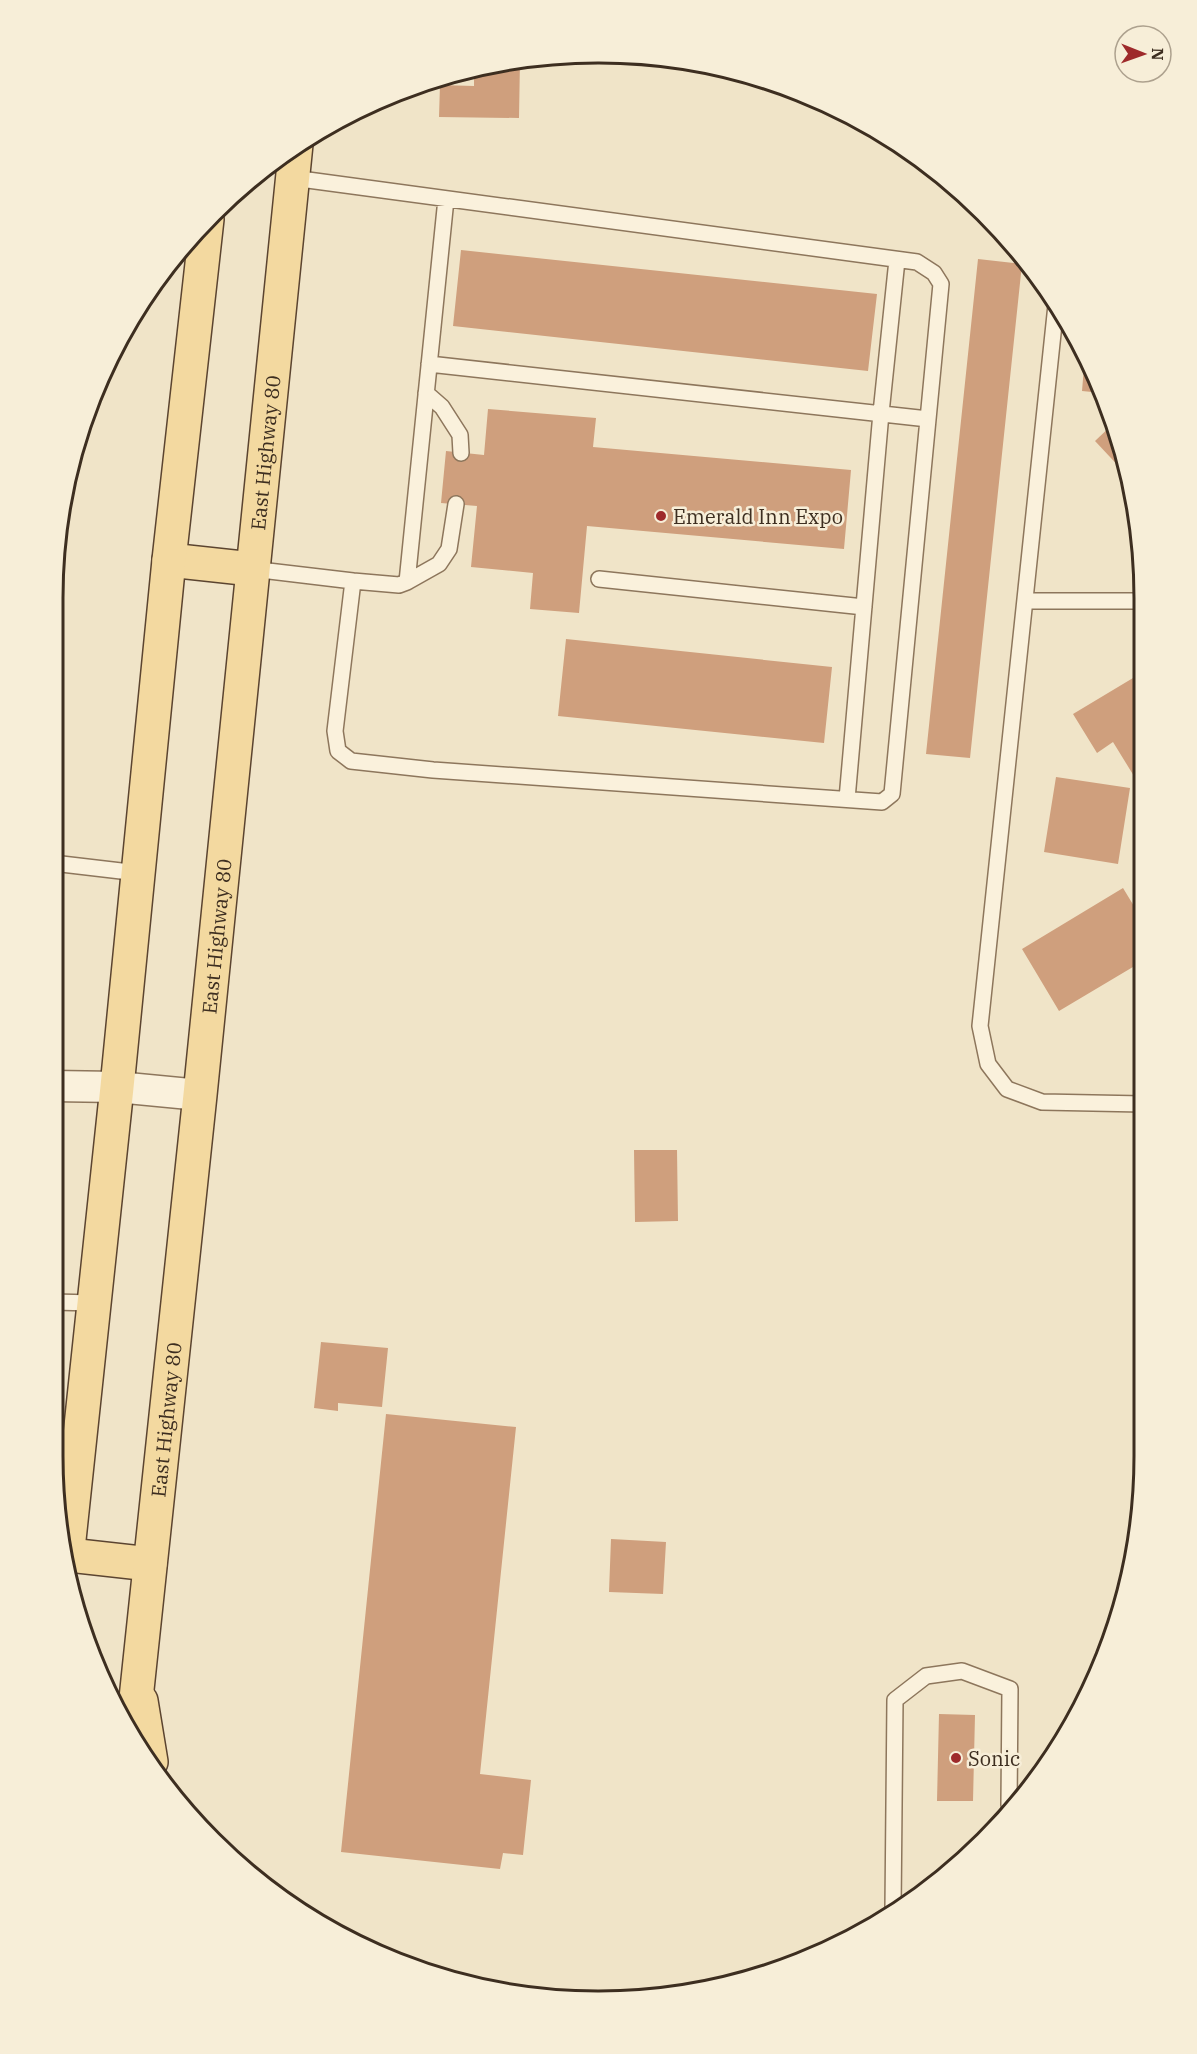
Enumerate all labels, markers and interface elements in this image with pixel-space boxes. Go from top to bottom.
north arrow [1113,24,1173,84]
text: N [1148,48,1168,61]
street label: East Highway 80 [244,374,286,532]
place label: Emerald Inn Expo [673,503,843,530]
marker: Emerald Inn Expo [654,509,668,523]
street label: East Highway 80 [195,858,237,1015]
street label: East Highway 80 [144,1341,187,1499]
place label: Sonic [968,1745,1020,1772]
marker: Sonic [949,1751,963,1765]

